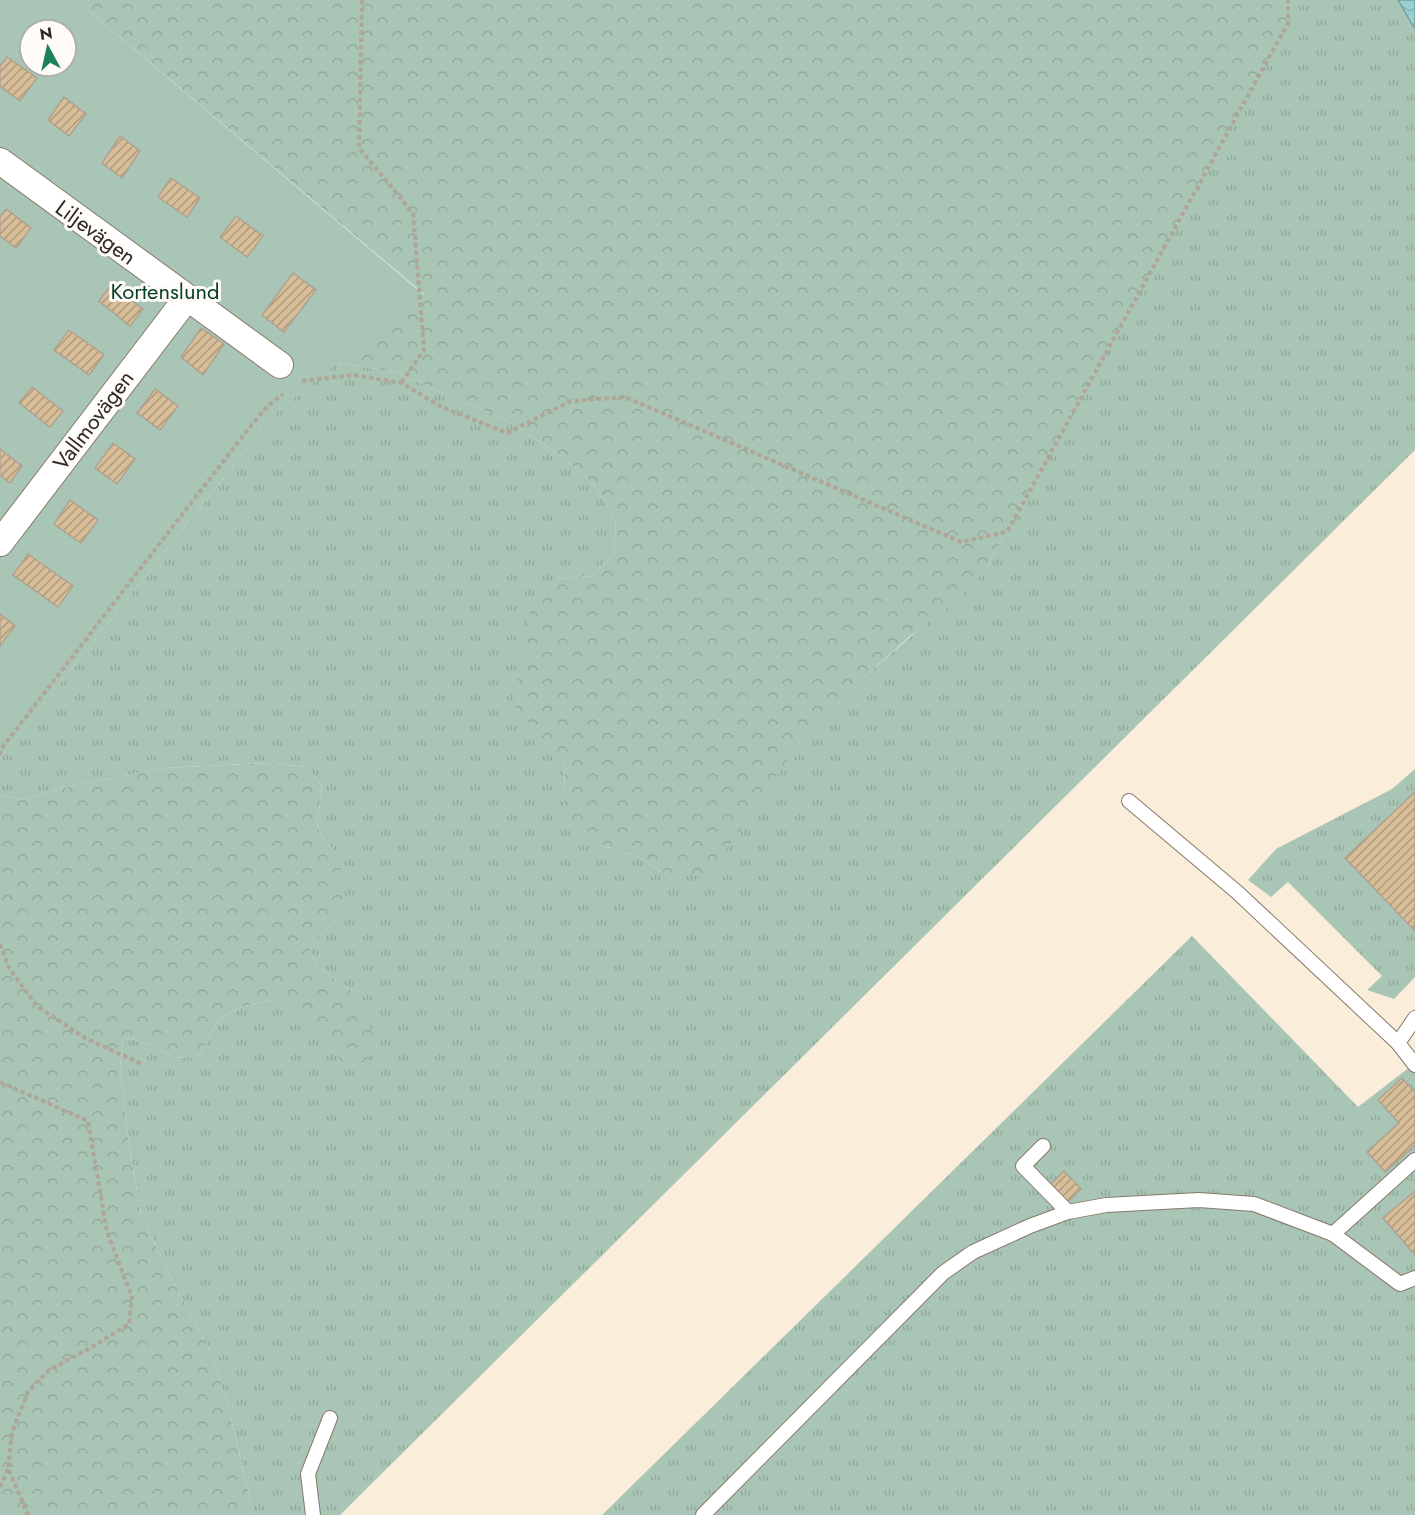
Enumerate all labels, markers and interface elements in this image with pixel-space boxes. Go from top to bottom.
north arrow [18,18,78,78]
text: N [38,21,54,46]
street label: Liljevägen [49,192,143,272]
park label: Kortenslund [110,275,220,307]
street label: Vallmovägen [45,363,141,477]

